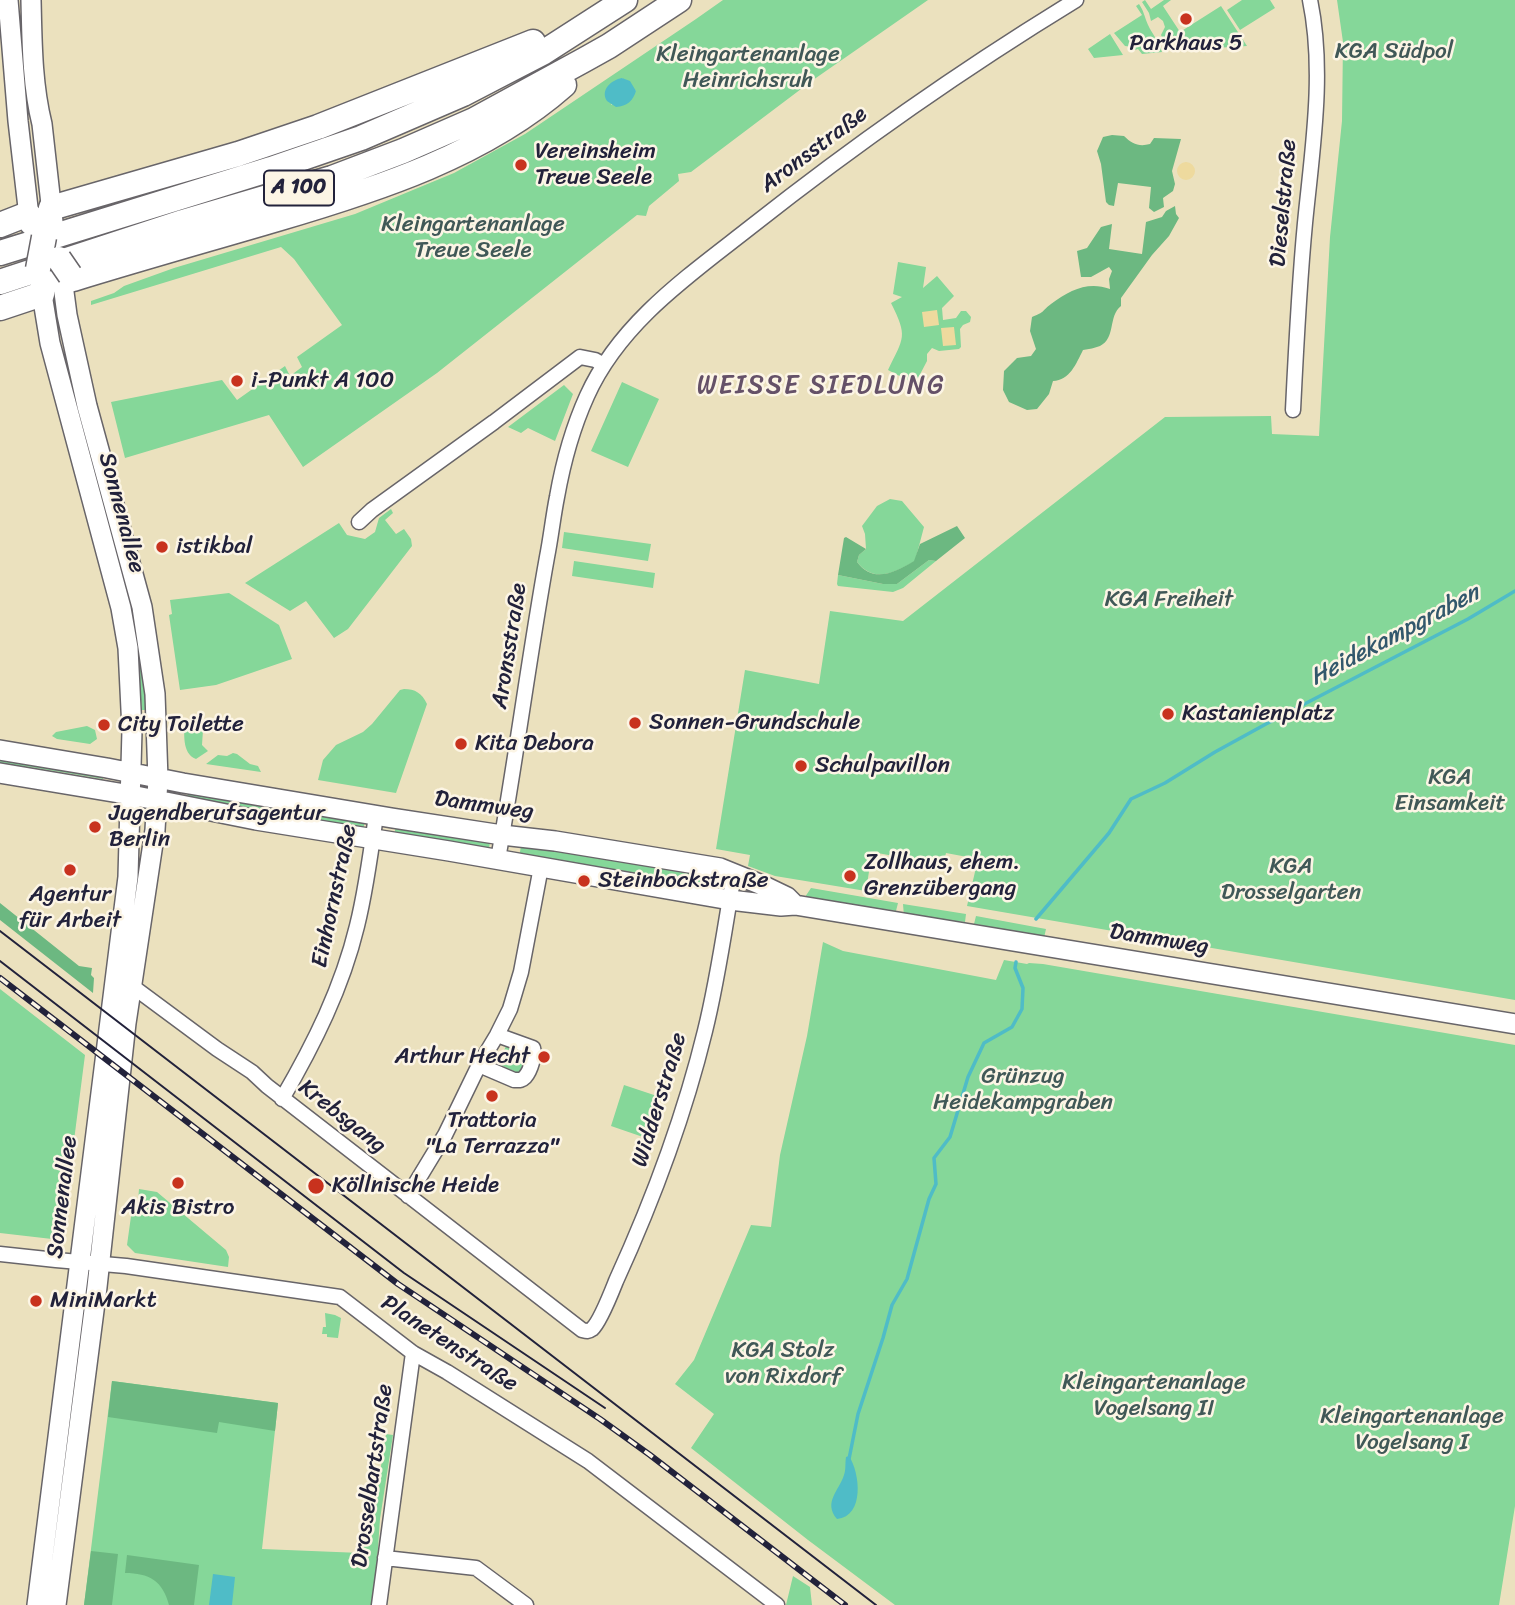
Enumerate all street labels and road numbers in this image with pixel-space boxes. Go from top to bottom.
street label: Aronsstraße [755,101,873,199]
street label: Dieselstraße [1265,138,1303,268]
road number: A 100 [264,170,334,206]
street label: Sonnenallee [92,450,150,576]
street label: Aronsstraße [486,581,534,711]
street label: Dammweg [433,785,535,827]
street label: Einhornstraße [306,822,364,970]
street label: Dammweg [1107,919,1211,961]
street label: Widderstraße [627,1030,693,1170]
street label: Krebsgang [292,1074,392,1160]
street label: Sonnenallee [42,1134,84,1260]
street label: Planetenstraße [375,1290,523,1398]
street label: Drosselbartstraße [346,1382,400,1570]

